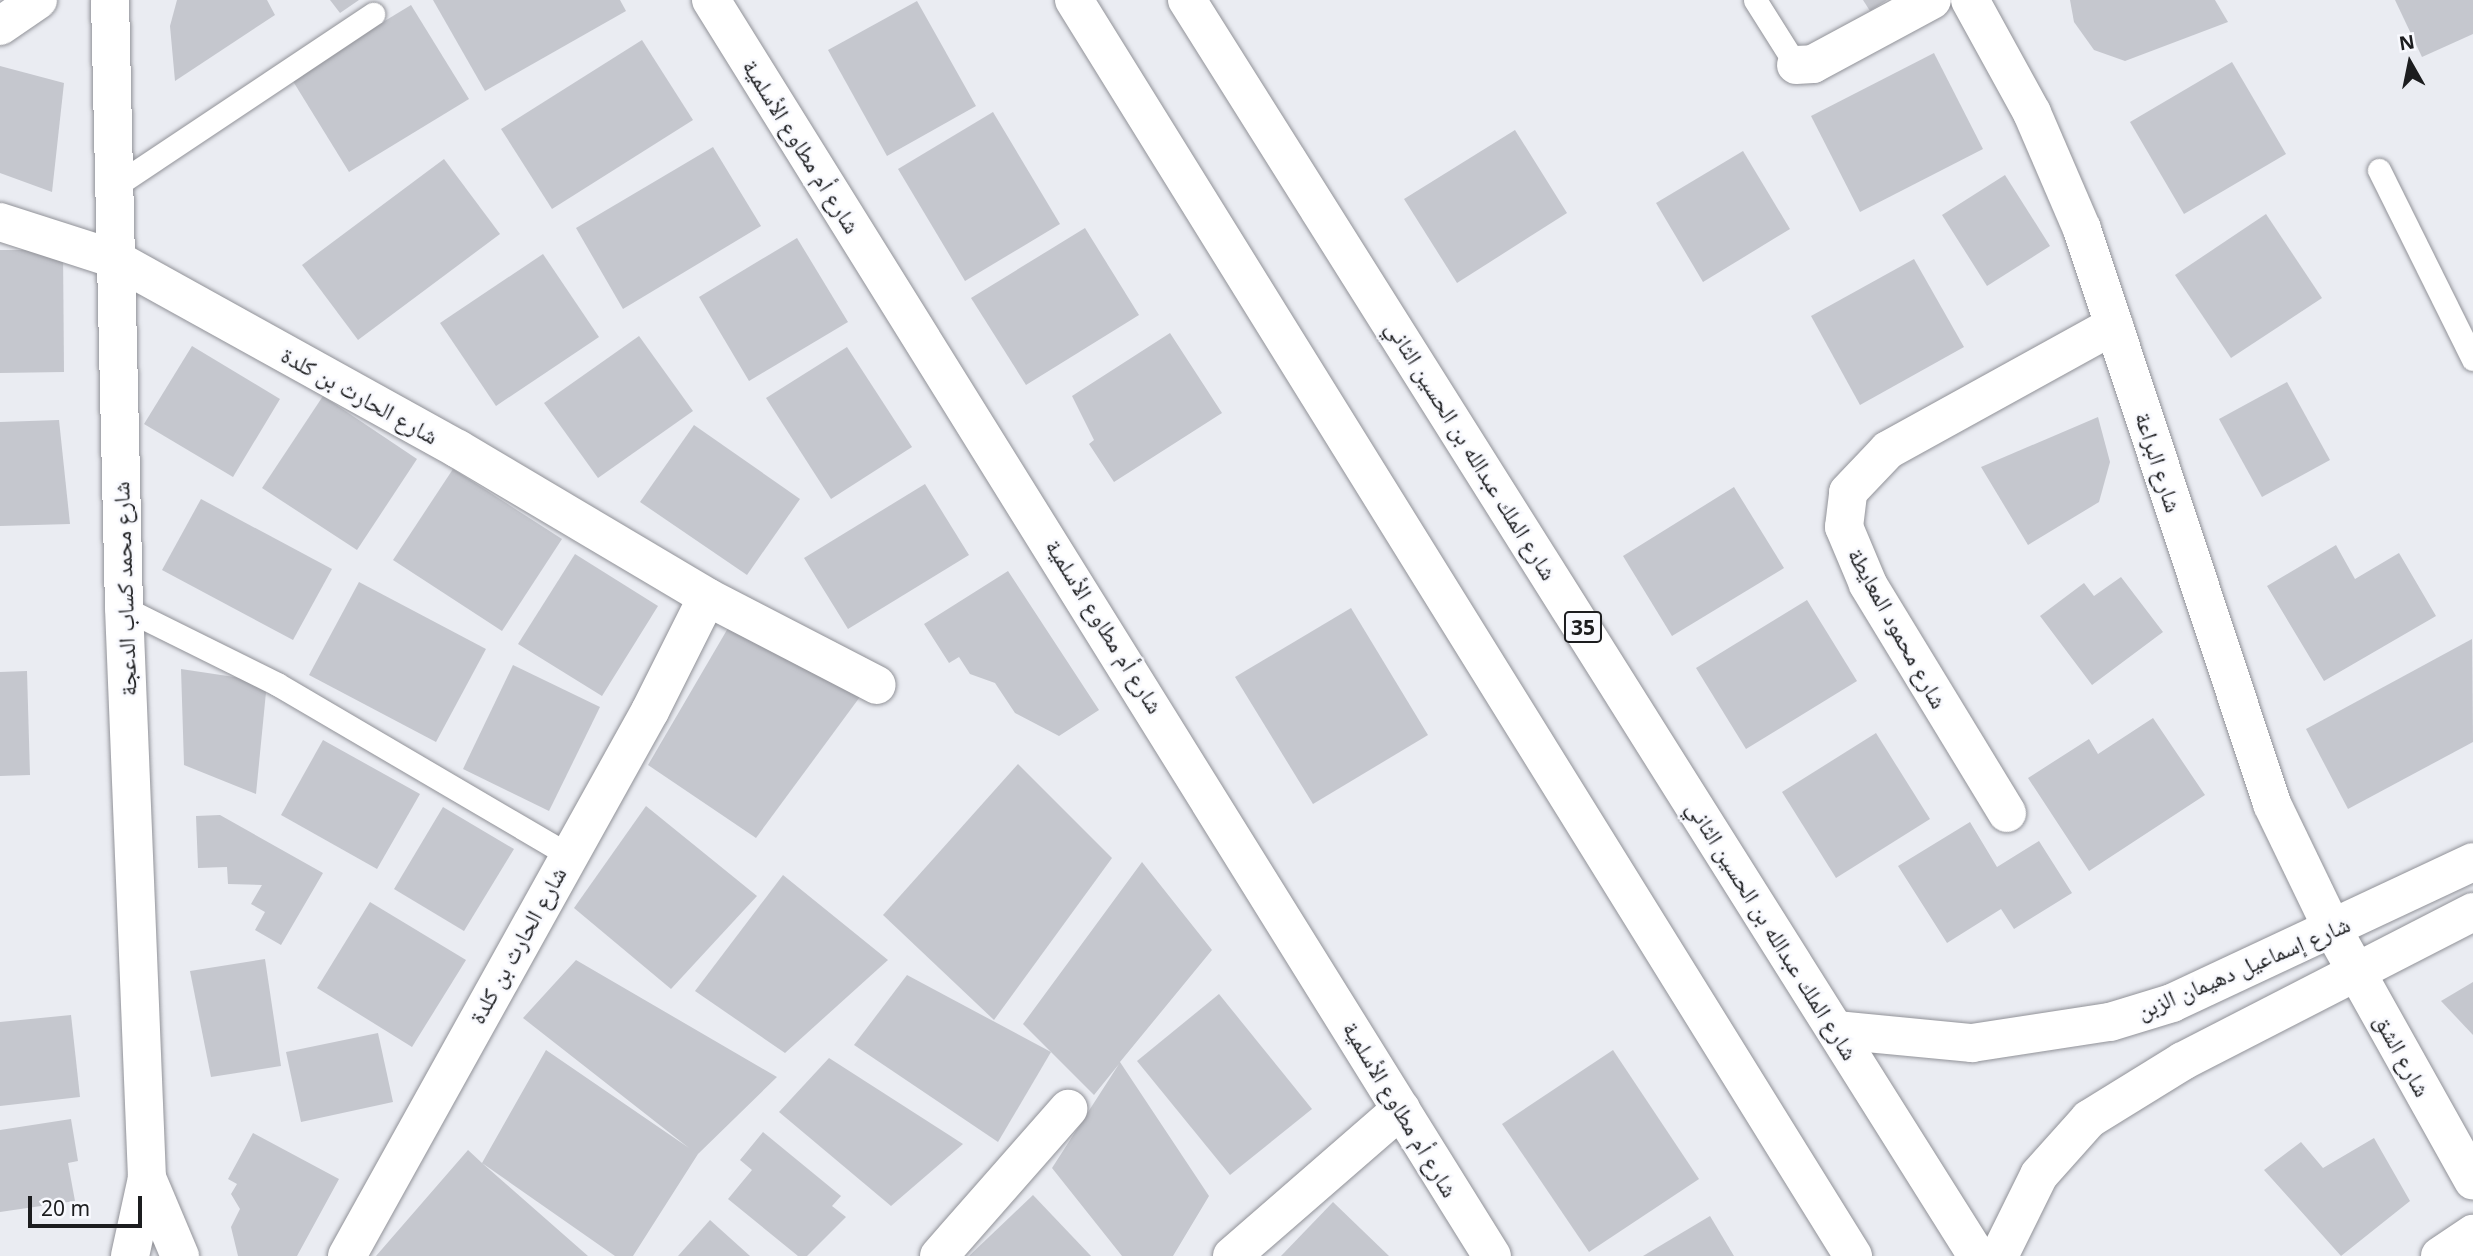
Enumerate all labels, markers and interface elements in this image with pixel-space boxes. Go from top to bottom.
north arrow [2375,28,2445,98]
text: N [2397,28,2416,56]
street label: شارع أم مطاوع الأسلمية [737,54,867,238]
street label: شارع الملك عبدالله بن الحسين الثاني [1381,315,1563,585]
street label: شارع الحارث بن كلدة [277,341,443,449]
street label: شارع البراعة [2130,408,2188,516]
street label: شارع محمد كساب الدعجة [106,481,142,697]
street label: شارع أم مطاوع الأسلمية [1040,534,1170,718]
street label: شارع محمود المعايطة [1842,543,1954,713]
road number: 35 [1564,610,1602,644]
street label: شارع الملك عبدالله بن الحسين الثاني [1682,795,1864,1065]
street label: شارع الحارث بن كلدة [463,862,571,1028]
street label: شارع إسماعيل دهيمان الزبن [2132,910,2354,1024]
street label: شارع الشق [2369,1009,2437,1101]
street label: شارع أم مطاوع الأسلمية [1338,1016,1464,1202]
scale bar [32,1182,145,1226]
text: 20 m [41,1194,90,1222]

